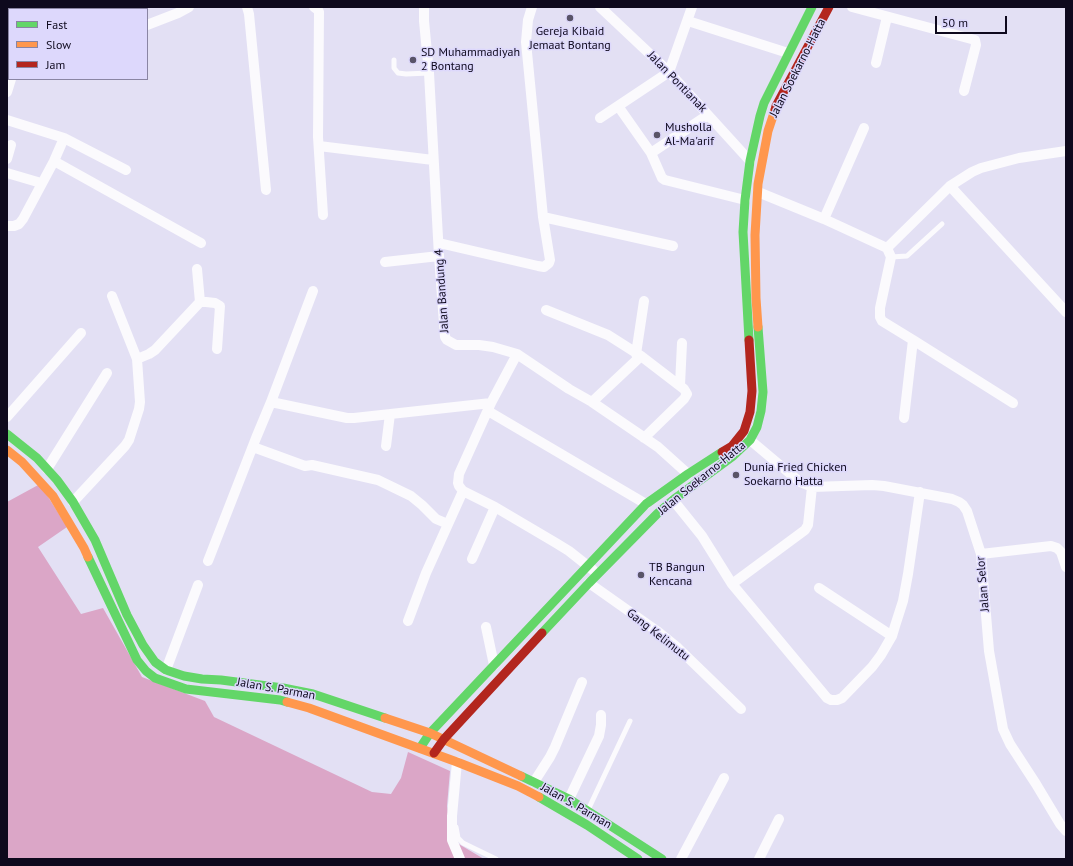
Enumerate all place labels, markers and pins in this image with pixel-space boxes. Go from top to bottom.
marker: Gereja Kibaid Jemaat Bontang [565,13,575,23]
place label: Gereja Kibaid Jemaat Bontang [529,25,611,53]
place label: SD Muhammadiyah 2 Bontang [421,46,520,74]
marker: SD Muhammadiyah 2 Bontang [408,55,418,65]
place label: Musholla Al-Ma'arif [665,121,714,149]
marker: Musholla Al-Ma'arif [652,130,662,140]
place label: Dunia Fried Chicken Soekarno Hatta [744,461,847,489]
marker: Dunia Fried Chicken Soekarno Hatta [731,470,741,480]
place label: TB Bangun Kencana [649,561,705,589]
marker: TB Bangun Kencana [636,570,646,580]

